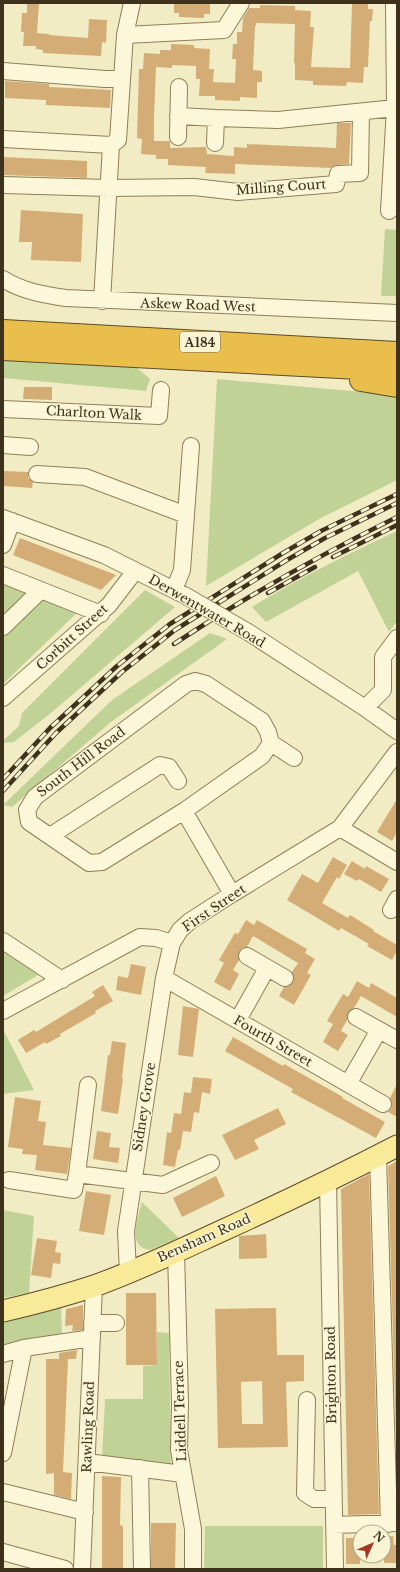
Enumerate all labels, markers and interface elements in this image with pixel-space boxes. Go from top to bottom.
street label: Milling Court [235,175,327,199]
street label: Askew Road West [139,294,256,316]
road number: A184 [180,332,220,352]
street label: Charlton Walk [46,402,142,424]
street label: Derwentwater Road [146,571,269,651]
street label: Corbitt Street [33,600,111,674]
street label: South Hill Road [33,723,129,801]
street label: First Street [179,880,249,935]
street label: Fourth Street [231,1012,316,1070]
street label: Sidney Grove [129,1061,159,1153]
street label: Bensham Road [155,1210,254,1266]
street label: Brighton Road [322,1326,340,1424]
street label: Liddell Terrace [170,1360,190,1462]
street label: Rawling Road [78,1381,98,1473]
north arrow [352,1524,392,1564]
text: N [370,1528,388,1546]

